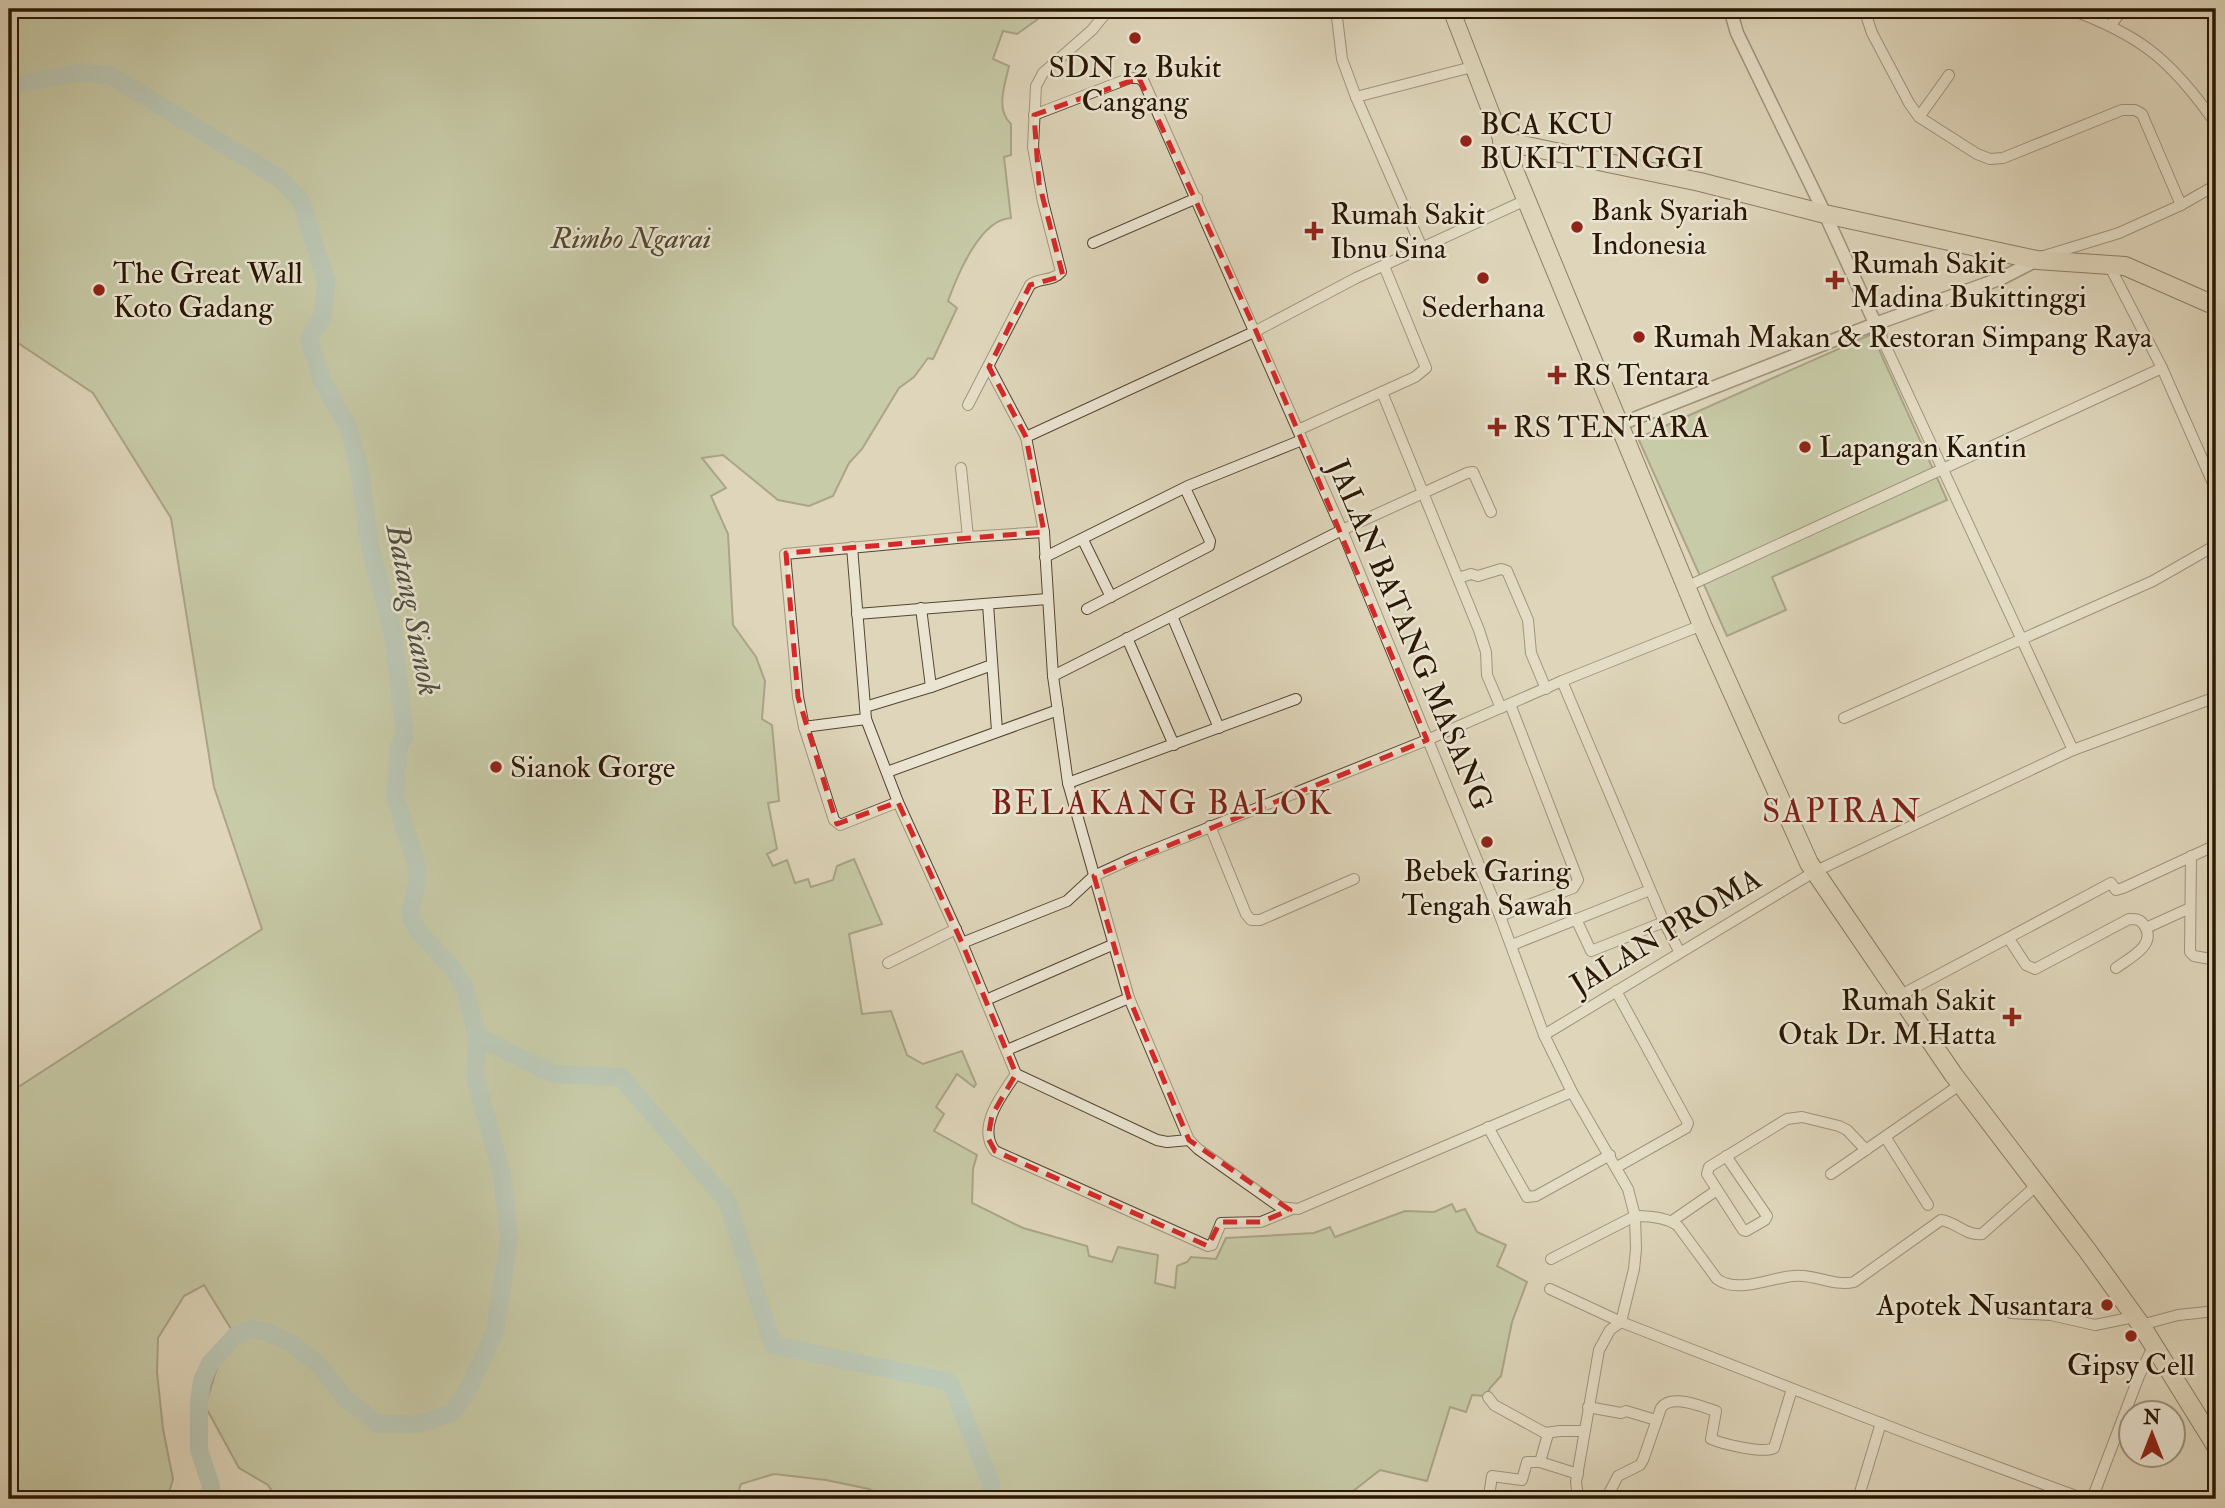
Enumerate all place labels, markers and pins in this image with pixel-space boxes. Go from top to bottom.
marker: SDN 12 Bukit Cangang [1127,30,1143,46]
place label: SDN 12 Bukit Cangang [1048,49,1222,120]
place label: BCA KCU BUKITTINGGI [1480,106,1704,177]
marker: BCA KCU BUKITTINGGI [1458,133,1474,149]
place label: Bank Syariah Indonesia [1591,192,1749,263]
place label: Rumah Sakit Ibnu Sina [1330,196,1486,267]
marker: Bank Syariah Indonesia [1569,219,1585,235]
marker: Rumah Sakit Ibnu Sina [1304,221,1324,241]
place label: Rumah Sakit Madina Bukittinggi [1851,245,2087,316]
place label: The Great Wall Koto Gadang [113,255,303,326]
marker: Sederhana [1475,270,1491,286]
marker: Rumah Sakit Madina Bukittinggi [1825,270,1845,290]
marker: The Great Wall Koto Gadang [91,282,107,298]
place label: Sederhana [1421,289,1545,326]
place label: Rumah Makan & Restoran Simpang Raya [1653,319,2153,356]
marker: Rumah Makan & Restoran Simpang Raya [1631,329,1647,345]
place label: RS Tentara [1573,357,1710,394]
marker: RS Tentara [1547,365,1567,385]
place label: RS TENTARA [1513,409,1709,446]
marker: RS TENTARA [1487,417,1507,437]
place label: Lapangan Kantin [1819,429,2027,466]
marker: Lapangan Kantin [1797,439,1813,455]
place label: Sianok Gorge [510,749,675,786]
marker: Sianok Gorge [488,759,504,775]
marker: Bebek Garing Tengah Sawah [1479,834,1495,850]
place label: Bebek Garing Tengah Sawah [1402,853,1573,924]
place label: Rumah Sakit Otak Dr. M.Hatta [1778,982,1997,1053]
marker: Rumah Sakit Otak Dr. M.Hatta [2002,1007,2022,1027]
place label: Apotek Nusantara [1875,1287,2094,1324]
marker: Apotek Nusantara [2099,1297,2115,1313]
marker: Gipsy Cell [2123,1328,2139,1344]
place label: Gipsy Cell [2067,1347,2195,1384]

